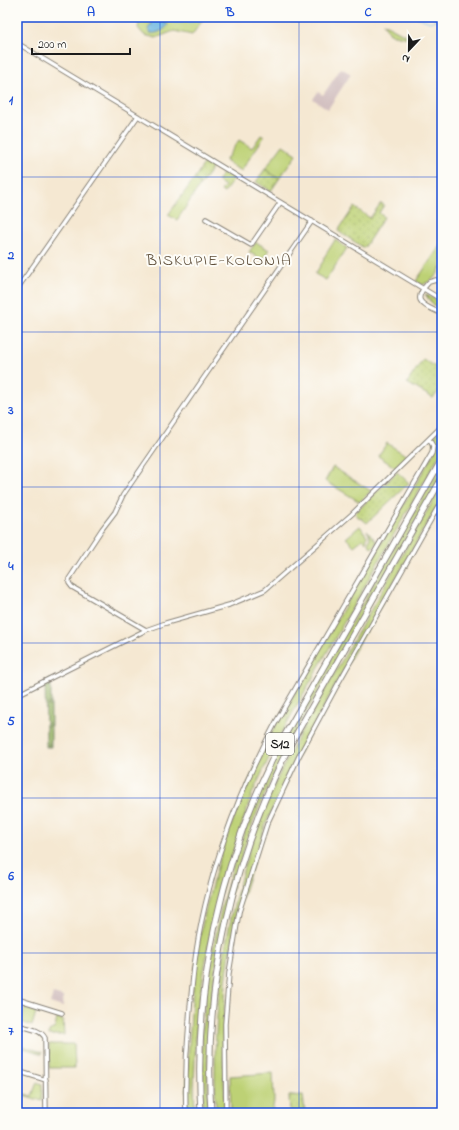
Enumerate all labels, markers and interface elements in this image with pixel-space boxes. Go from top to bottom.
text: A [87,3,95,22]
text: B [225,3,235,22]
text: C [364,3,372,22]
scale bar [32,30,130,56]
north arrow [389,30,429,70]
text: 200 m [38,36,67,54]
text: N [399,50,412,67]
text: 1 [9,91,14,110]
text: 2 [7,246,15,265]
district label: BISKUPIE-KOLONIA [145,249,292,273]
text: 3 [7,401,14,420]
text: 4 [7,557,14,576]
text: 5 [7,712,15,731]
road number: S12 [266,733,294,755]
text: 6 [7,867,14,886]
text: 7 [8,1022,14,1041]

